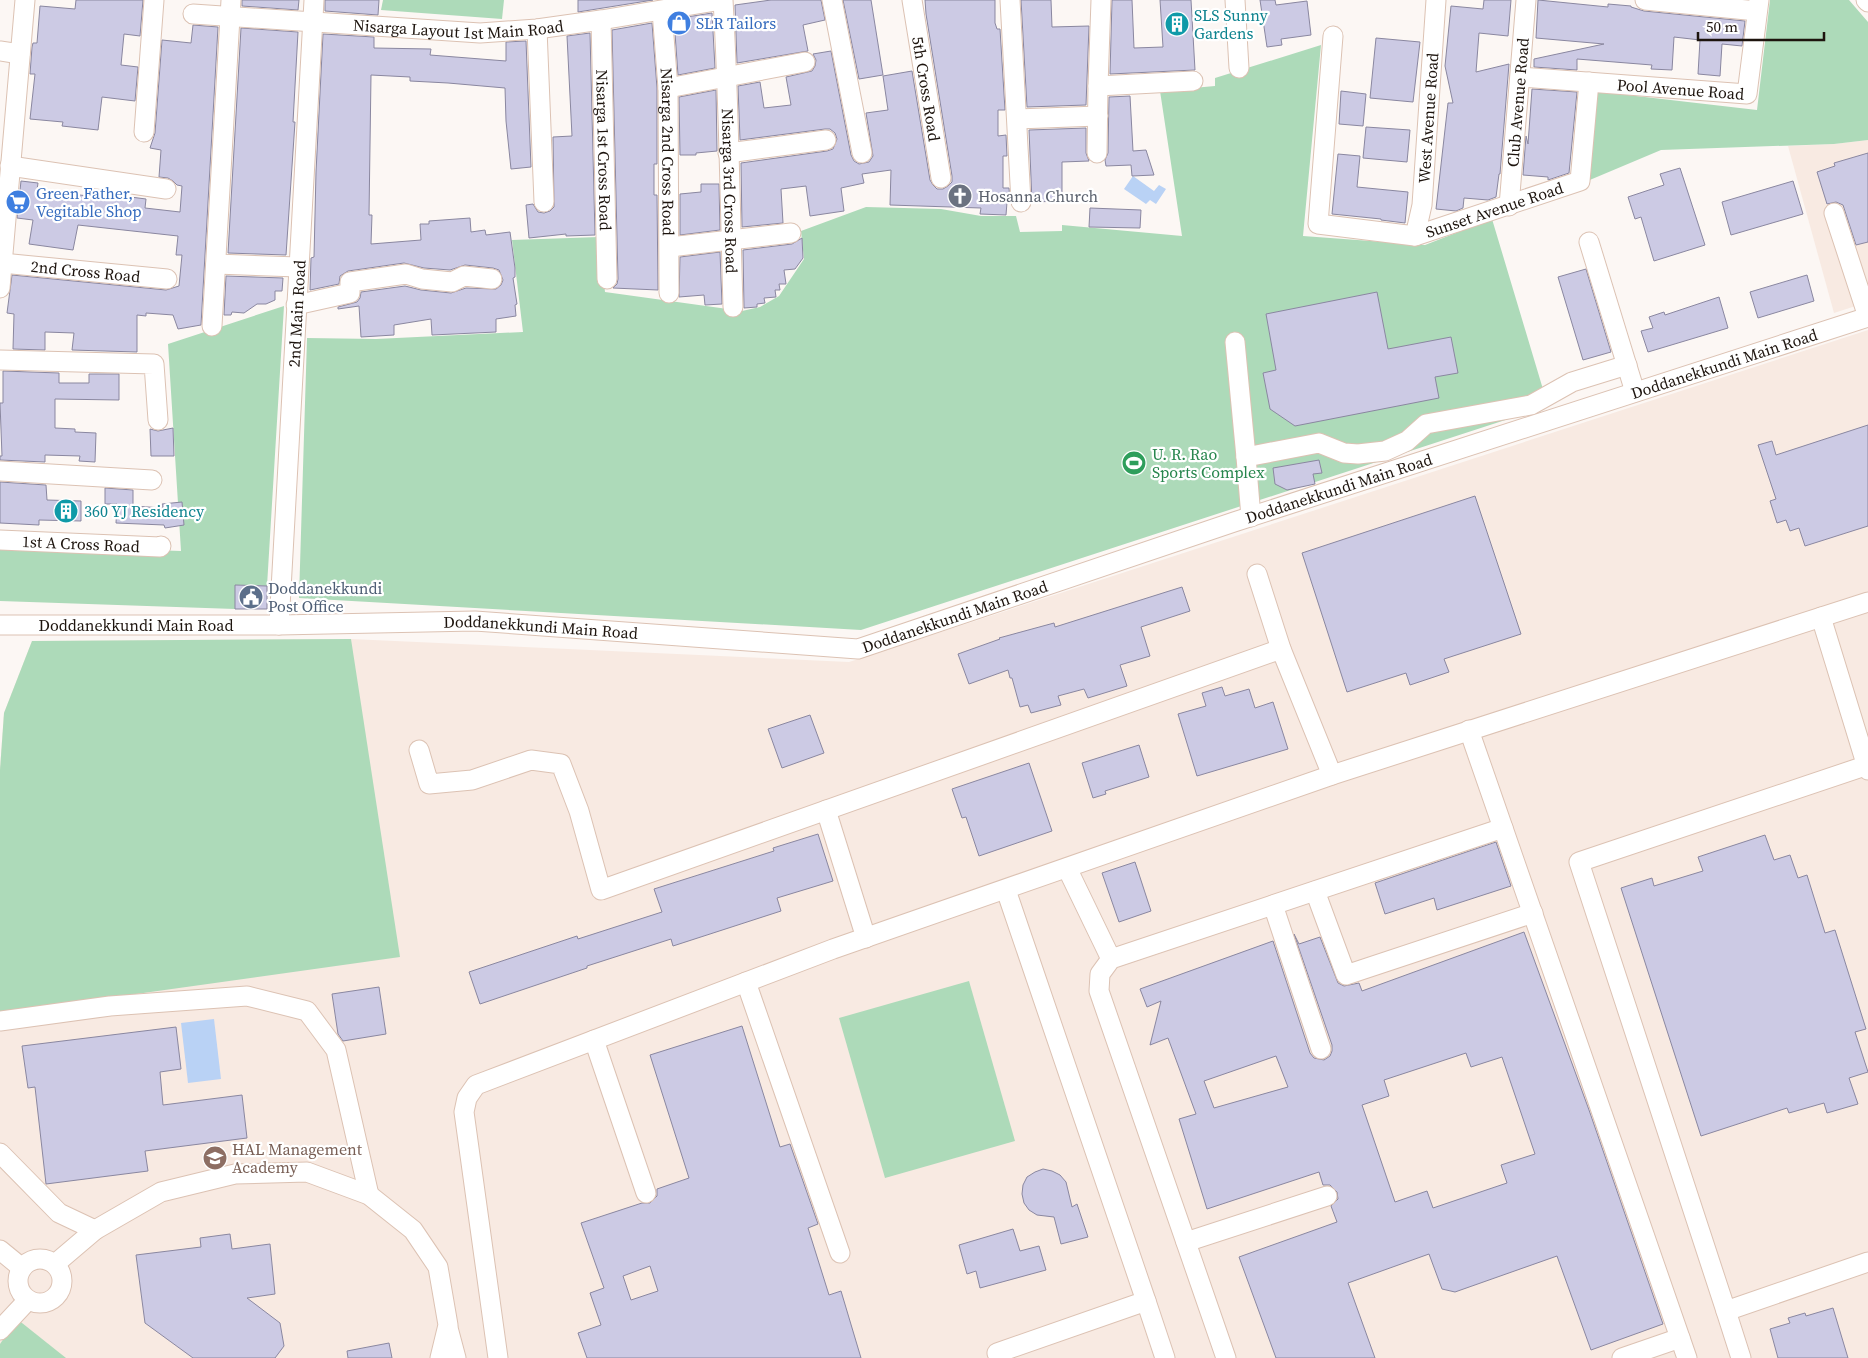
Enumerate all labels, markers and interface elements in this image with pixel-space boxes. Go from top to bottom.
place label: SLS Sunny Gardens [1194,4,1268,44]
shop icon: SLR Tailors [666,10,692,36]
scale bar [1698,10,1824,42]
building icon: SLS Sunny Gardens [1164,11,1190,37]
place label: SLR Tailors [696,12,776,34]
street label: Nisarga Layout 1st Main Road [352,14,565,44]
text: 50 m [1706,16,1738,37]
street label: 5th Cross Road [907,35,946,143]
street label: Club Avenue Road [1501,37,1534,168]
street label: West Avenue Road [1413,52,1443,184]
street label: Nisarga 2nd Cross Road [655,67,680,236]
street label: Nisarga 1st Cross Road [591,69,617,231]
street label: Pool Avenue Road [1616,73,1745,105]
street label: Nisarga 3rd Cross Road [717,108,743,274]
street label: Sunset Avenue Road [1423,176,1566,243]
place label: Green Father, Vegitable Shop [36,182,142,222]
church icon: Hosanna Church [947,183,973,209]
place label: Hosanna Church [978,185,1099,207]
supermarket icon: Green Father, Vegitable Shop [5,189,31,215]
street label: 2nd Cross Road [30,255,141,287]
street label: 2nd Main Road [282,259,310,368]
street label: Doddanekkundi Main Road [1628,323,1820,404]
place label: U. R. Rao Sports Complex [1152,443,1265,483]
street label: Doddanekkundi Main Road [1243,448,1435,529]
sports icon: U. R. Rao Sports Complex [1121,450,1147,476]
building icon: 360 YJ Residency [53,498,79,524]
place label: 360 YJ Residency [84,500,205,522]
street label: 1st A Cross Road [22,530,140,557]
street label: Doddanekkundi Main Road [859,575,1050,658]
place label: Doddanekkundi Post Office [268,577,382,617]
public building icon: Doddanekkundi Post Office [238,584,264,610]
street label: Doddanekkundi Main Road [443,610,639,644]
street label: Doddanekkundi Main Road [39,614,233,636]
place label: HAL Management Academy [232,1138,363,1178]
school or university icon: HAL Management Academy [202,1145,228,1171]

